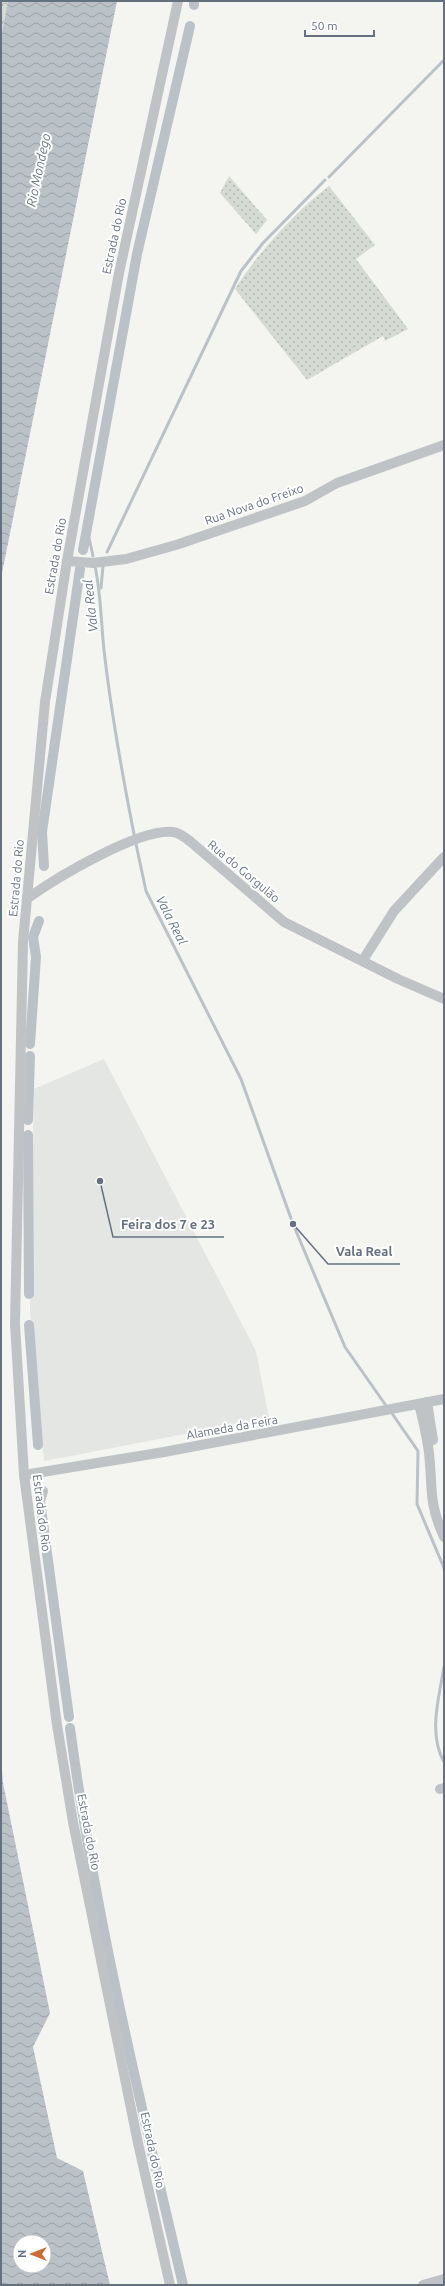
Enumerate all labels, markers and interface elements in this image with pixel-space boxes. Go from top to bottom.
scale bar [305,12,374,38]
text: 50 m [311,19,338,32]
water label: Rio Mondego [23,132,53,208]
street label: Estrada do Rio [100,197,128,275]
street label: Rua Nova do Freixo [203,481,305,527]
street label: Estrada do Rio [42,517,68,595]
water label: Vala Real [80,579,100,633]
street label: Rua do Gorgulão [205,837,283,905]
street label: Estrada do Rio [6,839,26,917]
water label: Vala Real [154,893,190,947]
callout: Feira dos 7 e 23 [113,1212,224,1237]
text: Feira dos 7 e 23 [121,1217,215,1231]
callout: Vala Real [328,1239,400,1264]
text: Vala Real [336,1244,392,1258]
street label: Alameda da Feira [185,1413,279,1441]
street label: Estrada do Rio [31,1474,53,1552]
street label: Estrada do Rio [75,1793,103,1871]
street label: Estrada do Rio [139,2111,167,2189]
north arrow [12,2234,52,2274]
text: N [16,2250,28,2258]

